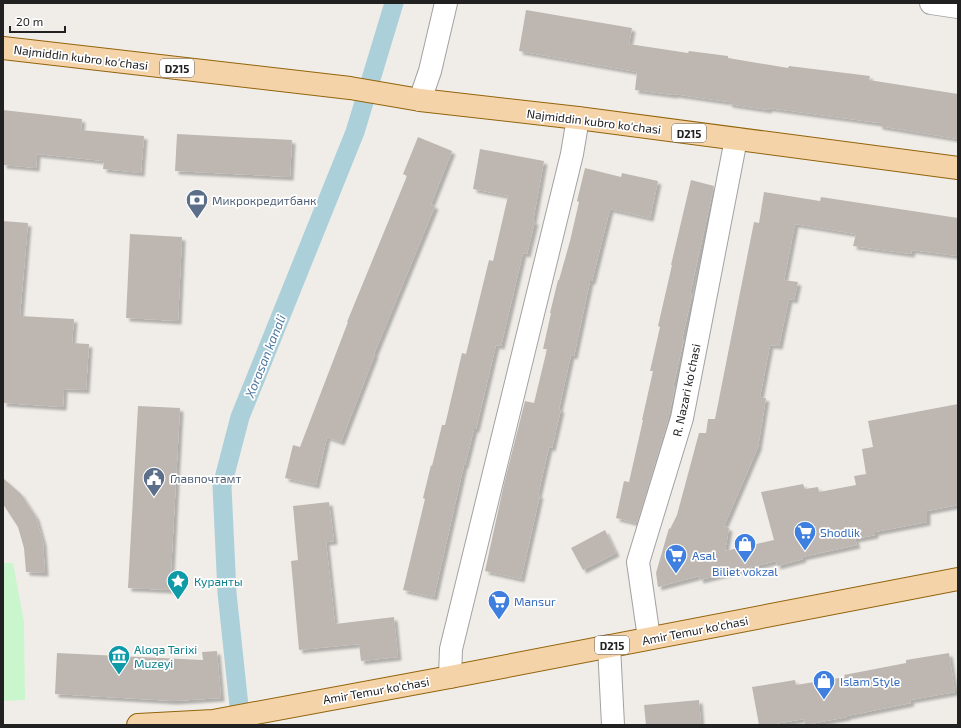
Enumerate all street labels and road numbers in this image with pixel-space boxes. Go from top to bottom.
street label: Najmiddin kubro ko'chasi [13,42,149,73]
road number: D215 [160,59,194,77]
street label: Najmiddin kubro ko'chasi [526,106,662,137]
road number: D215 [672,124,706,142]
street label: R. Nazari ko'chasi [669,342,703,438]
street label: Amir Temur ko'chasi [641,613,749,647]
road number: D215 [595,636,629,654]
street label: Amir Temur ko'chasi [322,674,430,706]

